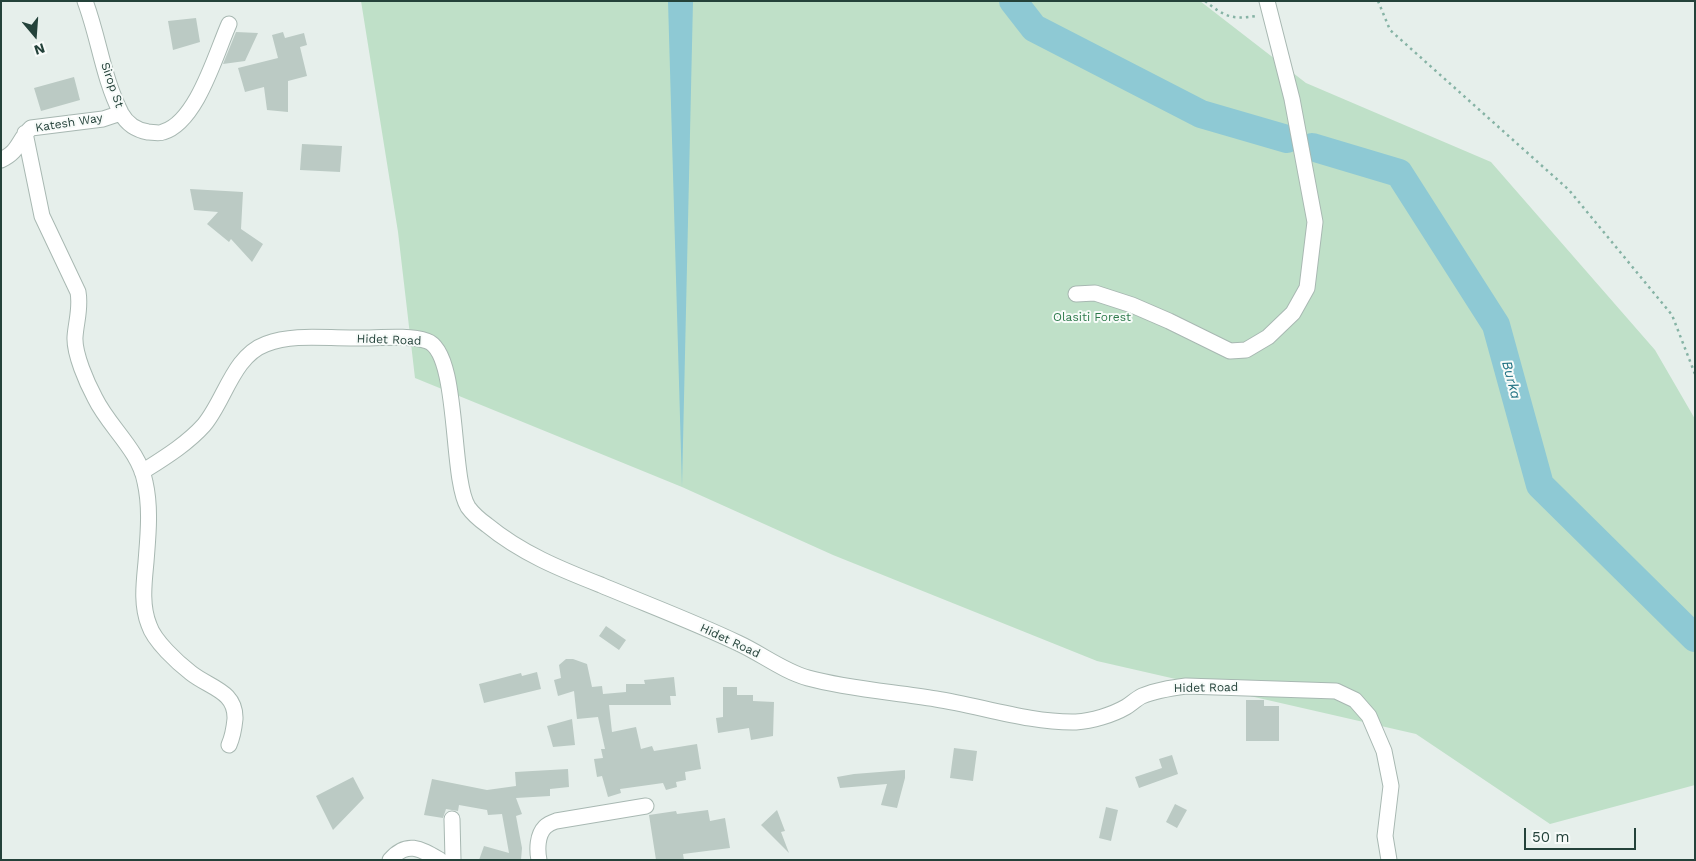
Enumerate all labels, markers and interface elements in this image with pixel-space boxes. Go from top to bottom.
north arrow [10,10,60,60]
text: N [32,40,47,58]
street label: Sirop St [98,60,126,110]
street label: Katesh Way [34,111,104,135]
park label: Olasiti Forest [1053,310,1131,324]
street label: Hidet Road [356,332,422,348]
water label: Burka [1498,359,1524,401]
street label: Hidet Road [698,621,762,661]
street label: Hidet Road [1174,680,1238,696]
scale bar [1526,818,1638,850]
text: 50 m [1532,828,1569,846]

